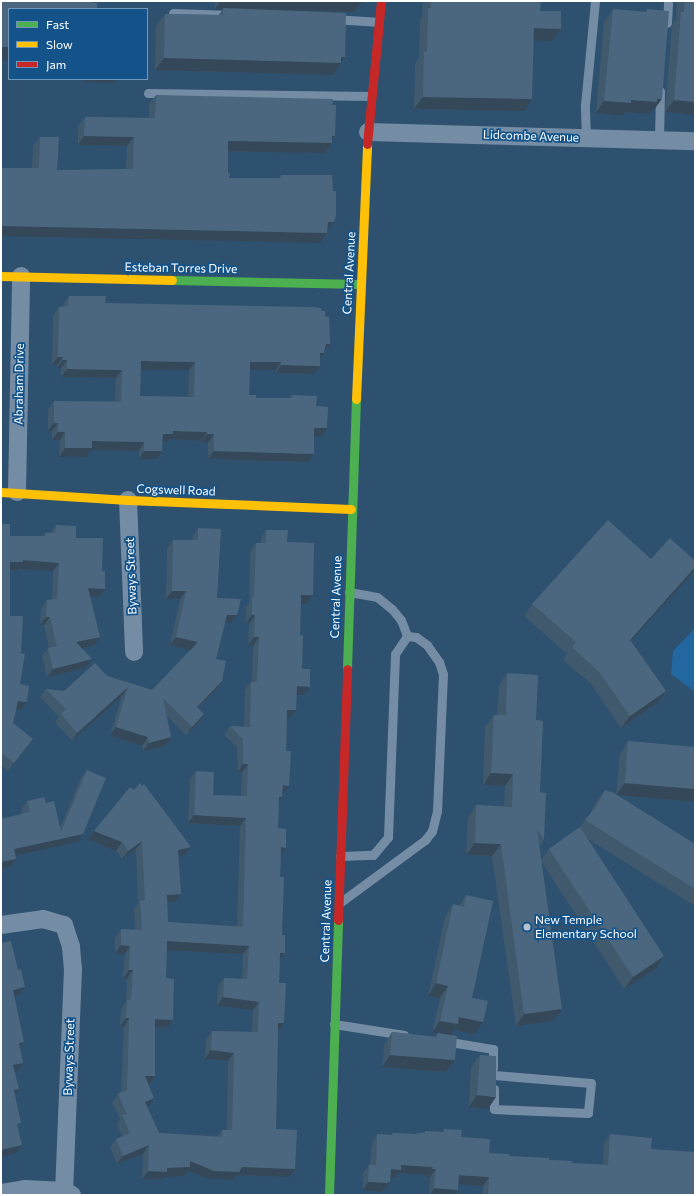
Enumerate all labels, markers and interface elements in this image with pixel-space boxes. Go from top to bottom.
legend [8,8,148,80]
text: Fast [46,17,69,31]
text: Slow [46,37,73,51]
text: Jam [46,57,66,71]
street label: Lidcombe Avenue [483,127,579,145]
street label: Central Avenue [340,231,358,315]
street label: Esteban Torres Drive [125,260,237,276]
street label: Abraham Drive [11,343,27,425]
street label: Cogswell Road [136,481,216,499]
street label: Byways Street [122,537,140,615]
street label: Central Avenue [327,555,345,639]
street label: Central Avenue [317,879,335,963]
place label: New Temple Elementary School [535,913,637,941]
marker: New Temple Elementary School [522,922,532,932]
street label: Byways Street [60,1018,78,1096]

